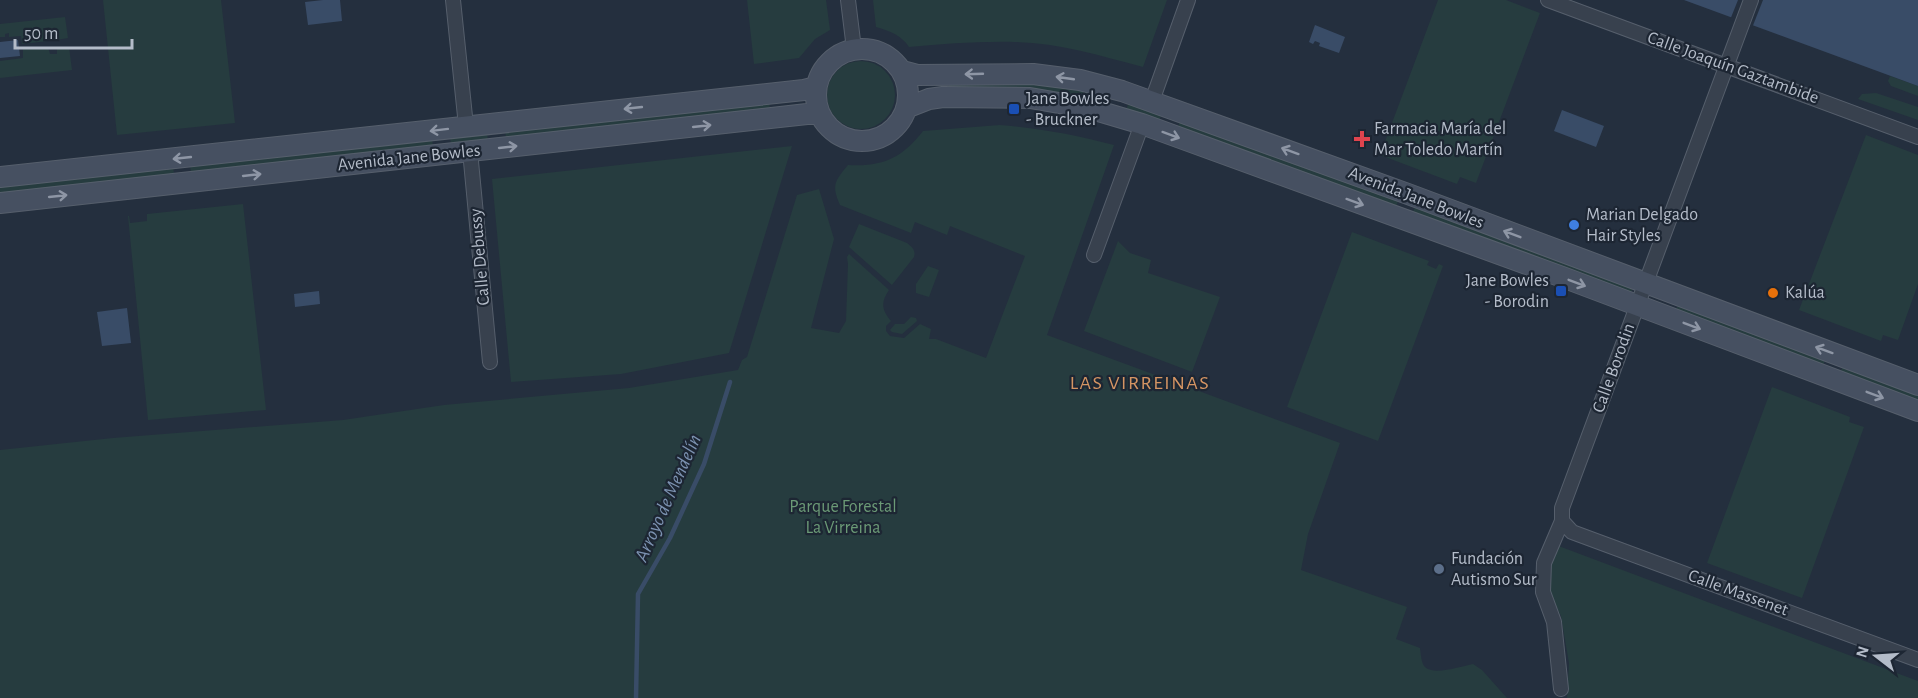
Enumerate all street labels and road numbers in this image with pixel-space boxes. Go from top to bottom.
street label: Calle Joaquín Gaztambide [1645,29,1821,107]
street label: Avenida Jane Bowles [337,142,481,174]
street label: Avenida Jane Bowles [1346,164,1486,232]
street label: Calle Debussy [467,207,493,306]
street label: Calle Borodin [1590,321,1638,415]
street label: Calle Massenet [1686,567,1791,620]

